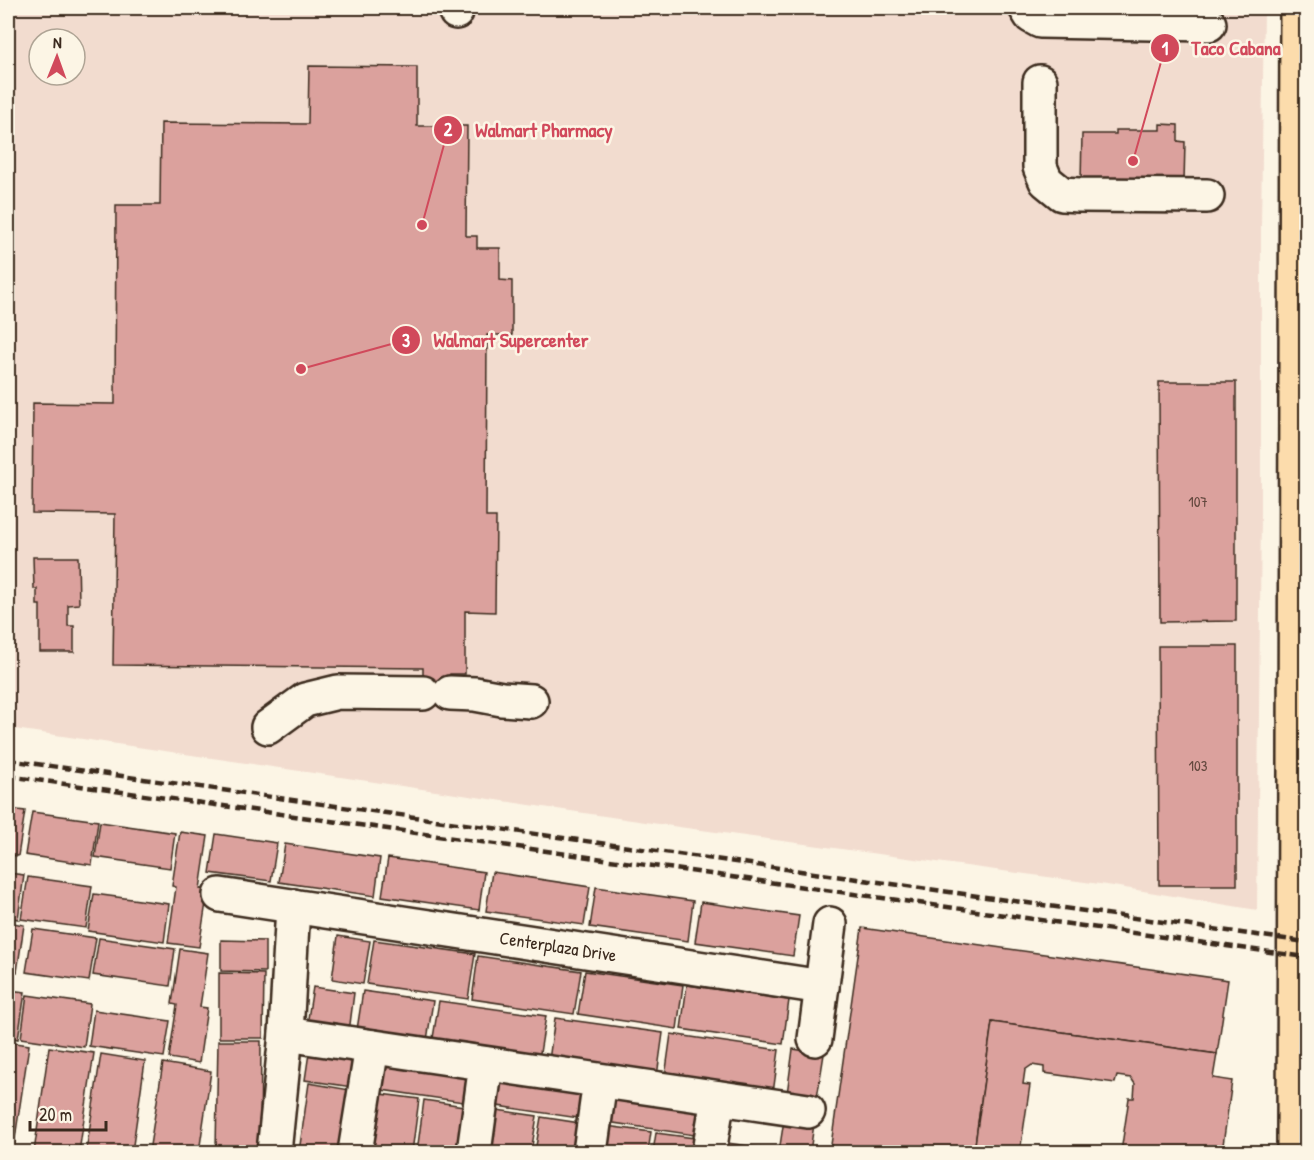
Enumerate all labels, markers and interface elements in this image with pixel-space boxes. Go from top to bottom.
north arrow [27,27,87,87]
callout: Taco Cabana [1150,29,1293,67]
text: N [53,31,62,53]
text: Taco Cabana [1190,34,1281,61]
text: 1 [1162,36,1169,61]
callout: Walmart Pharmacy [433,111,624,149]
text: Walmart Pharmacy [475,116,613,144]
text: 2 [444,117,453,142]
callout: Walmart Supercenter [391,321,600,359]
text: Walmart Supercenter [434,326,589,354]
text: 3 [402,328,410,353]
house number: 107 [1188,491,1208,512]
house number: 103 [1189,755,1208,776]
street label: Centerplaza Drive [498,925,618,967]
scale bar [30,1094,106,1132]
text: 20 m [39,1102,72,1127]

